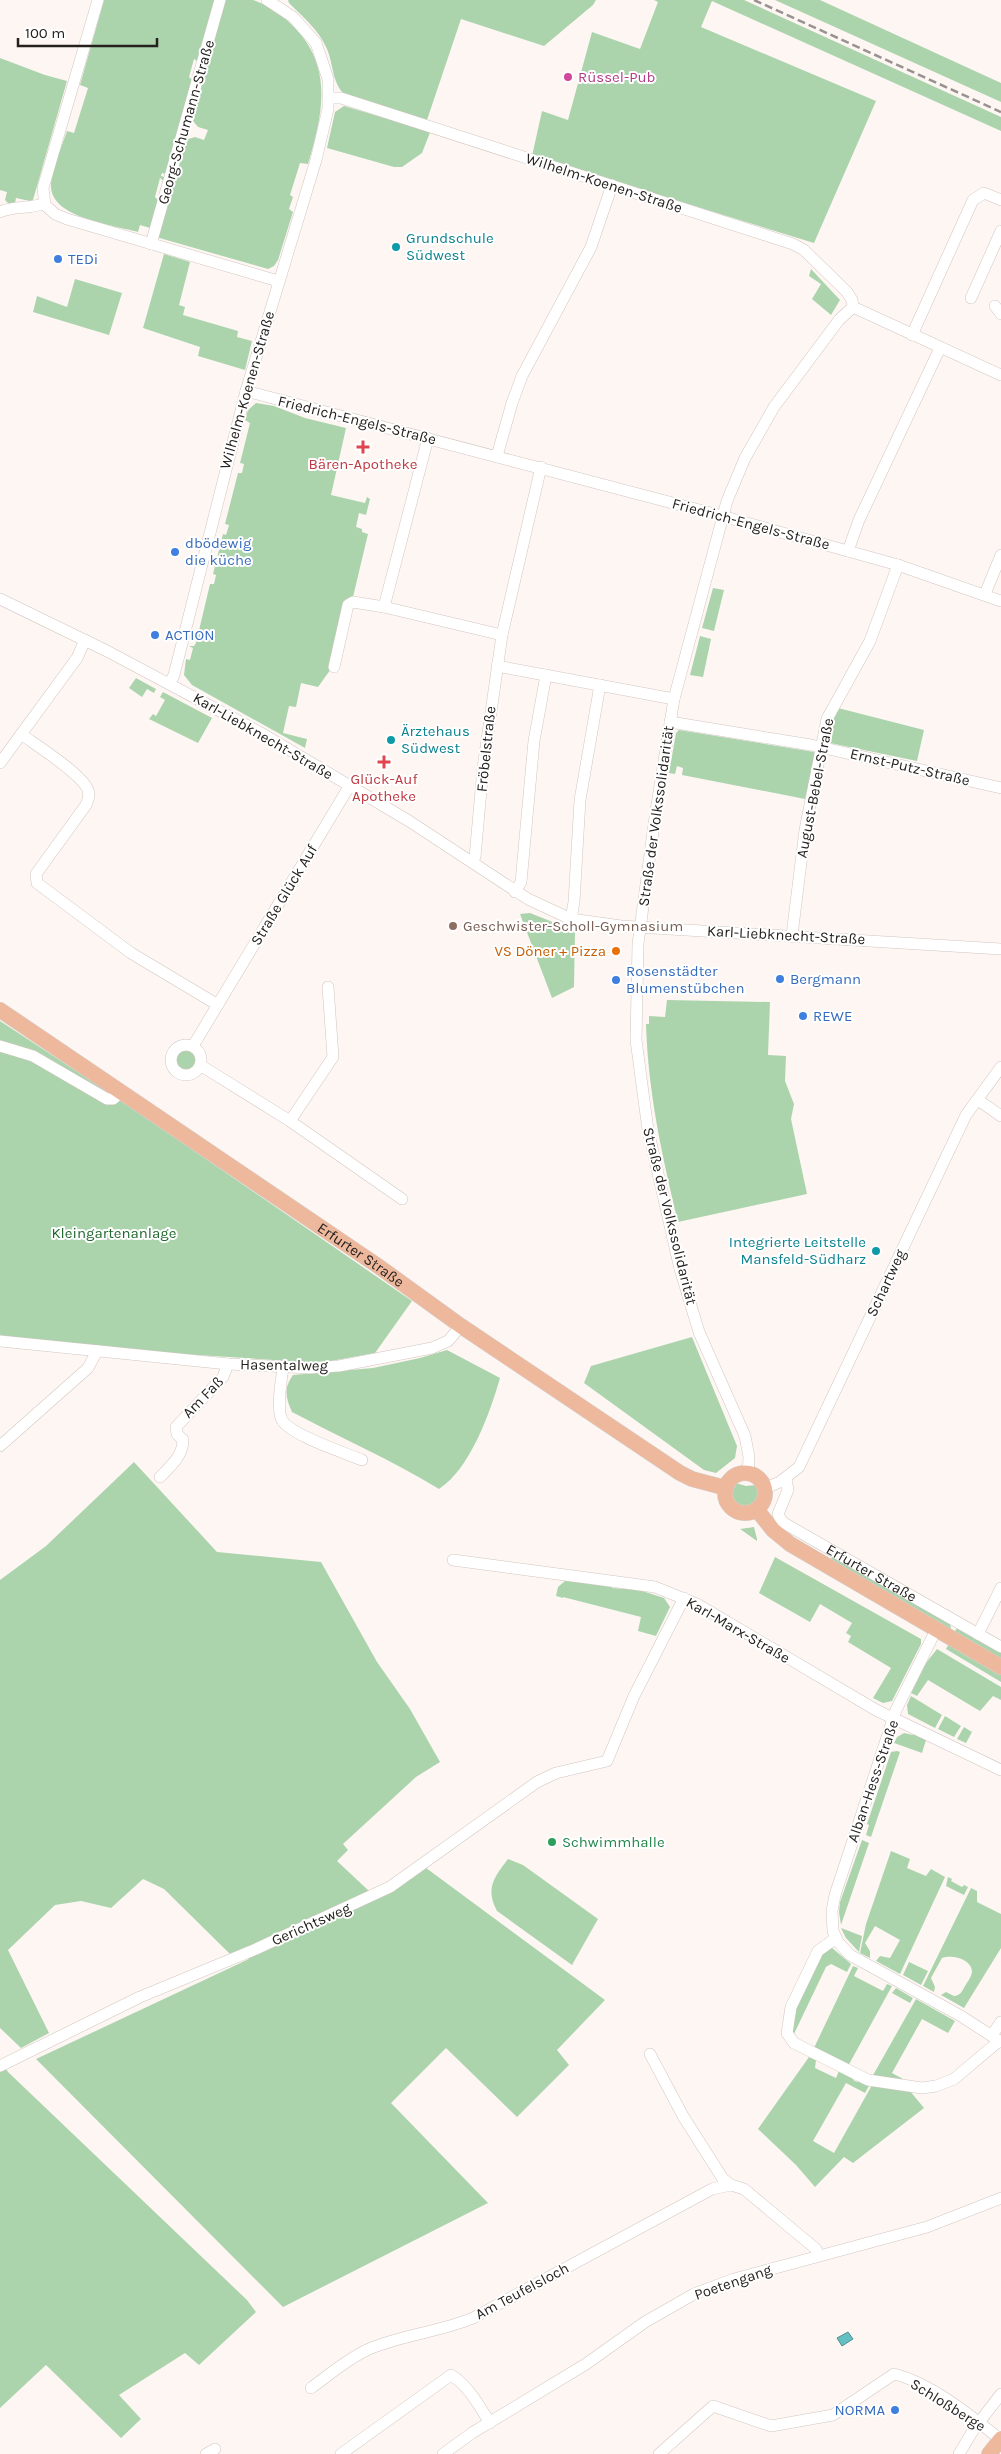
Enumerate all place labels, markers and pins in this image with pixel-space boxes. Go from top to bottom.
place label: Rüssel-Pub [578,68,655,86]
marker: Rüssel-Pub [562,71,574,83]
place label: Grundschule Südwest [406,229,494,264]
marker: Grundschule Südwest [390,241,402,253]
place label: TEDi [68,250,98,268]
marker: TEDi [52,253,64,265]
marker: Bären-Apotheke [357,441,369,453]
place label: Bären-Apotheke [308,455,418,473]
place label: dbödewig die küche [185,534,252,569]
marker: dbödewig die küche [169,546,181,558]
place label: ACTION [165,626,214,644]
marker: ACTION [149,629,161,641]
place label: Ärztehaus Südwest [401,722,470,757]
marker: Ärztehaus Südwest [385,734,397,746]
marker: Glück-Auf Apotheke [378,756,390,768]
place label: Glück-Auf Apotheke [350,770,418,805]
place label: Geschwister-Scholl-Gymnasium [463,917,683,935]
marker: Geschwister-Scholl-Gymnasium [447,920,459,932]
place label: VS Döner + Pizza [494,942,606,960]
marker: VS Döner + Pizza [610,945,622,957]
place label: Rosenstädter Blumenstübchen [626,962,744,997]
place label: Bergmann [790,970,861,988]
marker: Bergmann [774,973,786,985]
marker: Rosenstädter Blumenstübchen [610,974,622,986]
place label: REWE [813,1007,852,1025]
marker: REWE [797,1010,809,1022]
place label: Integrierte Leitstelle Mansfeld-Südharz [729,1233,866,1268]
marker: Integrierte Leitstelle Mansfeld-Südharz [870,1245,882,1257]
place label: Schwimmhalle [562,1833,665,1851]
marker: Schwimmhalle [546,1836,558,1848]
place label: NORMA [835,2401,885,2419]
marker: NORMA [889,2404,901,2416]

